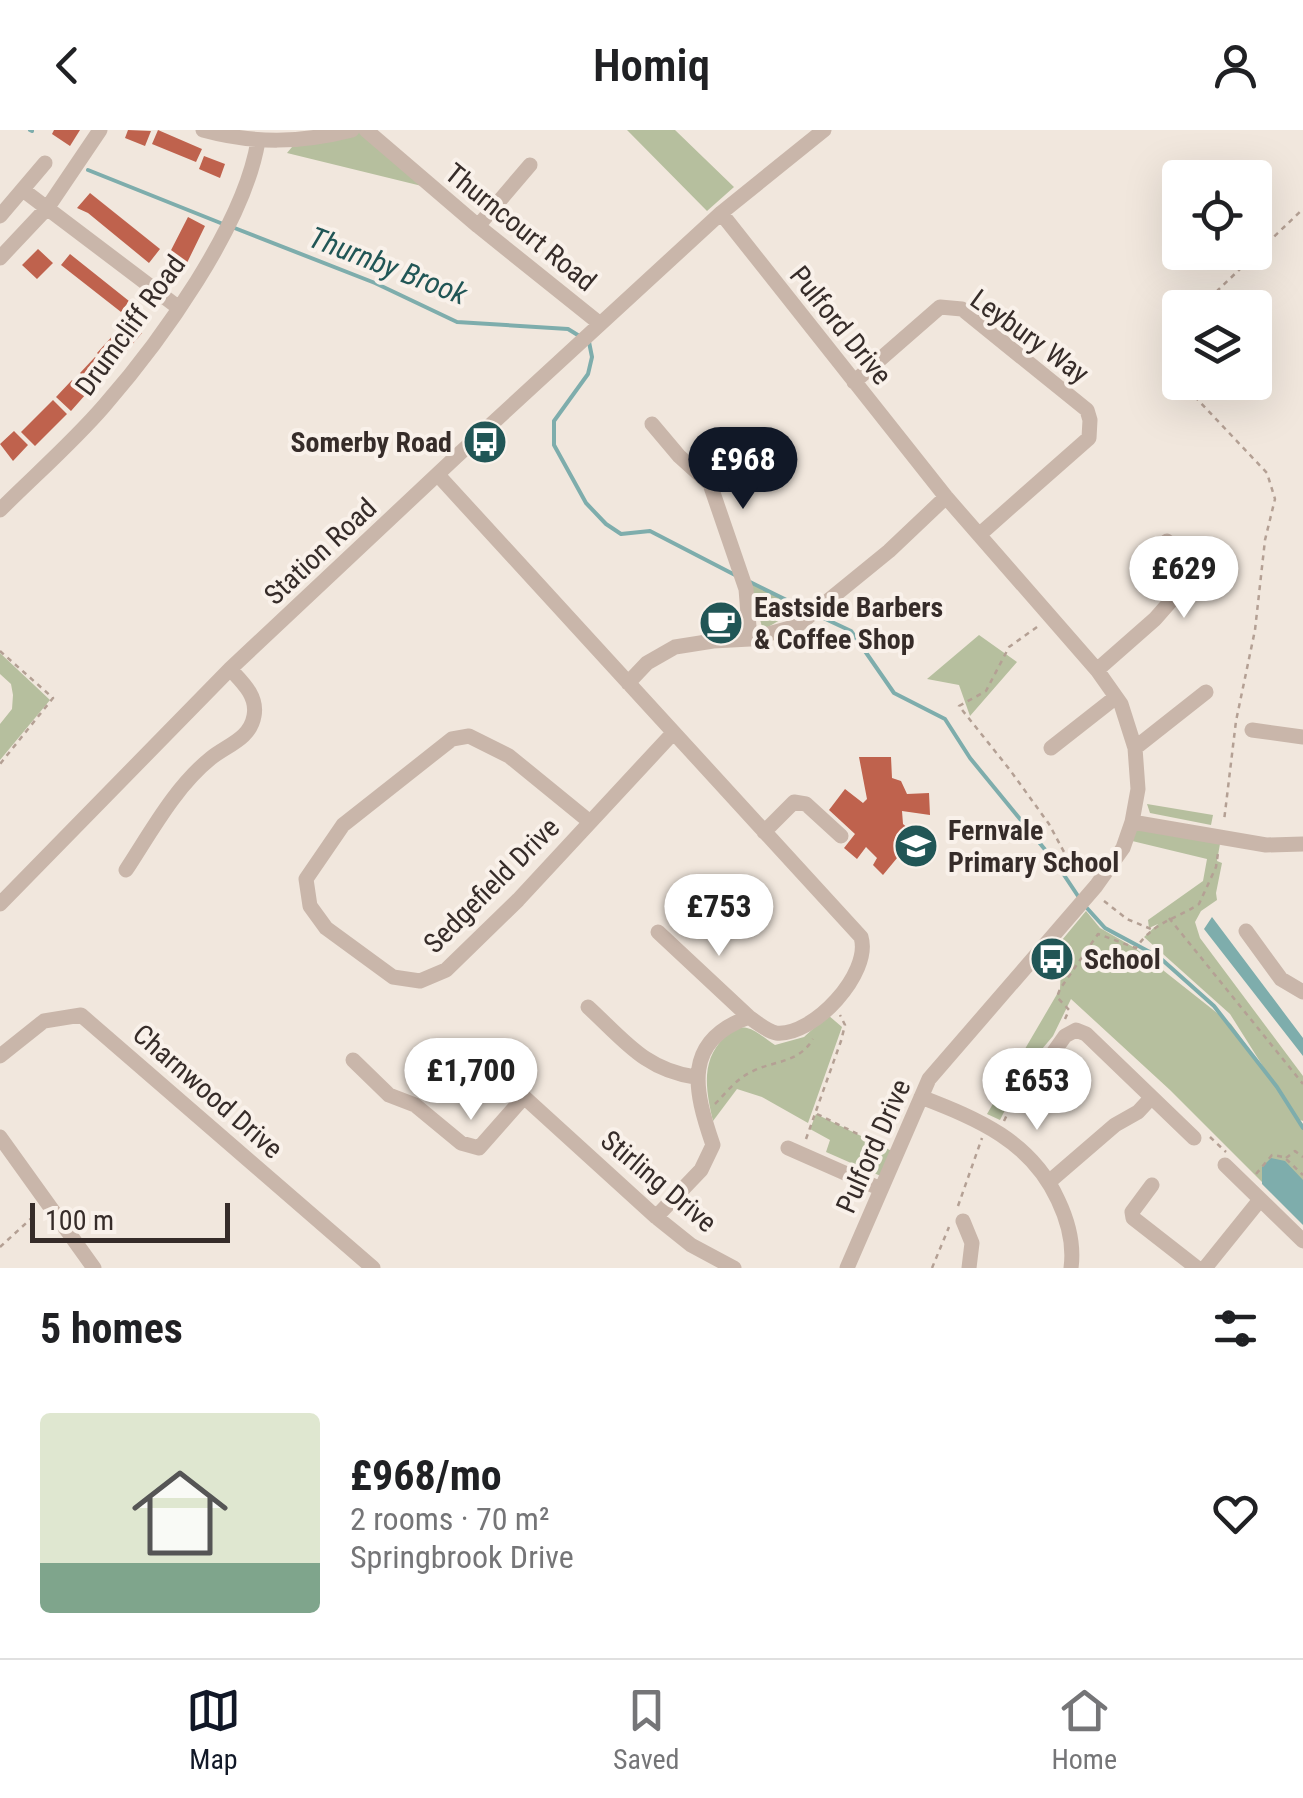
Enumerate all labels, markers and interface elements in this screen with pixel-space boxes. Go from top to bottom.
icon: back [40,38,95,93]
icon: person [1208,38,1263,93]
text: Homiq [593,39,710,92]
street label: Thurncourt Road [439,157,603,298]
map controls [1162,160,1272,400]
button: locate [1162,160,1272,270]
water label: Thurnby Brook [304,219,473,312]
street label: Drumcliff Road [68,249,192,402]
street label: Pulford Drive [783,259,898,391]
street label: Leybury Way [964,283,1095,390]
button: layers [1162,290,1272,400]
bus stop icon: Somerby Road [462,419,508,465]
place label: Somerby Road [290,426,452,459]
pin: £968 [684,427,802,512]
text: £968 [710,440,776,478]
street label: Station Road [257,491,383,612]
pin: £629 [1125,536,1243,621]
text: £629 [1151,549,1217,587]
place label: Eastside Barbers & Coffee Shop [754,591,943,656]
cafe icon: Eastside Barbers & Coffee Shop [698,600,744,646]
street label: Sedgefield Drive [417,811,566,960]
place label: Fernvale Primary School [948,814,1119,879]
school or university icon: Fernvale Primary School [893,823,939,869]
pin: £753 [660,874,778,959]
text: £753 [686,887,752,925]
bus stop icon: School [1029,936,1075,982]
place label: School [1084,943,1161,976]
street label: Charnwood Drive [126,1017,289,1165]
pin: £1,700 [390,1038,552,1123]
pin: £653 [978,1048,1096,1133]
text: £1,700 [426,1051,516,1089]
text: £653 [1004,1061,1070,1099]
street label: Pulford Drive [829,1074,918,1218]
street label: Stirling Drive [594,1124,723,1239]
scale bar [30,1198,230,1242]
text: 100 m [45,1204,114,1237]
icon: filters [1208,1301,1263,1356]
text: 5 homes [40,1304,183,1353]
text: £968/mo [350,1451,502,1500]
icon: home [120,1453,240,1573]
icon: heart [1208,1486,1263,1541]
text: 2 rooms · 70 m² [350,1500,549,1538]
text: Springbrook Drive [350,1538,574,1576]
tab: Map [186,1683,241,1776]
tab: Saved [613,1683,679,1776]
tab: Home [1051,1683,1117,1776]

